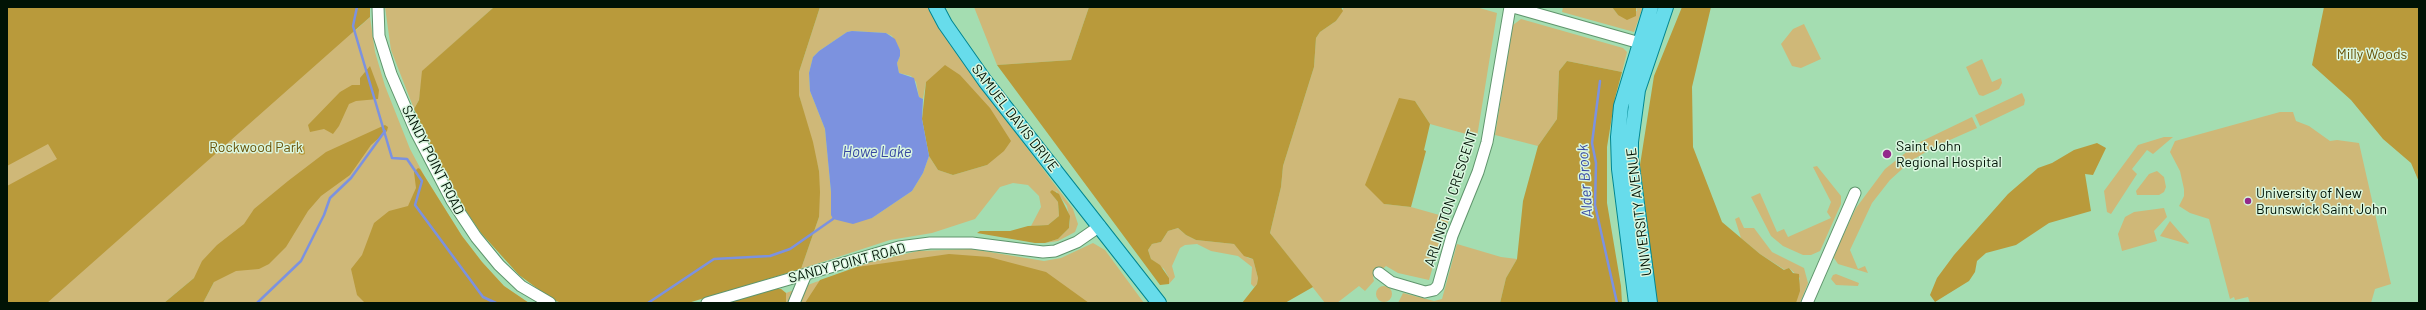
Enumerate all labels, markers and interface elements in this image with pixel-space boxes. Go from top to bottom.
park label: Milly Woods [2337,46,2407,62]
street label: SAMUEL DAVIS DRIVE [968,61,1062,175]
street label: SANDY POINT ROAD [398,103,468,217]
street label: ARLINGTON CRESCENT [1421,127,1481,269]
place label: Saint John Regional Hospital [1896,138,2002,170]
park label: Rockwood Park [209,139,303,155]
water label: Howe Lake [842,143,912,161]
water label: Alder Brook [1573,144,1597,218]
street label: UNIVERSITY AVENUE [1623,147,1655,277]
marker: Saint John Regional Hospital [1881,148,1893,160]
place label: University of New Brunswick Saint John [2256,185,2387,218]
marker: University of New Brunswick Saint John [2243,196,2253,206]
street label: SANDY POINT ROAD [787,239,907,287]

